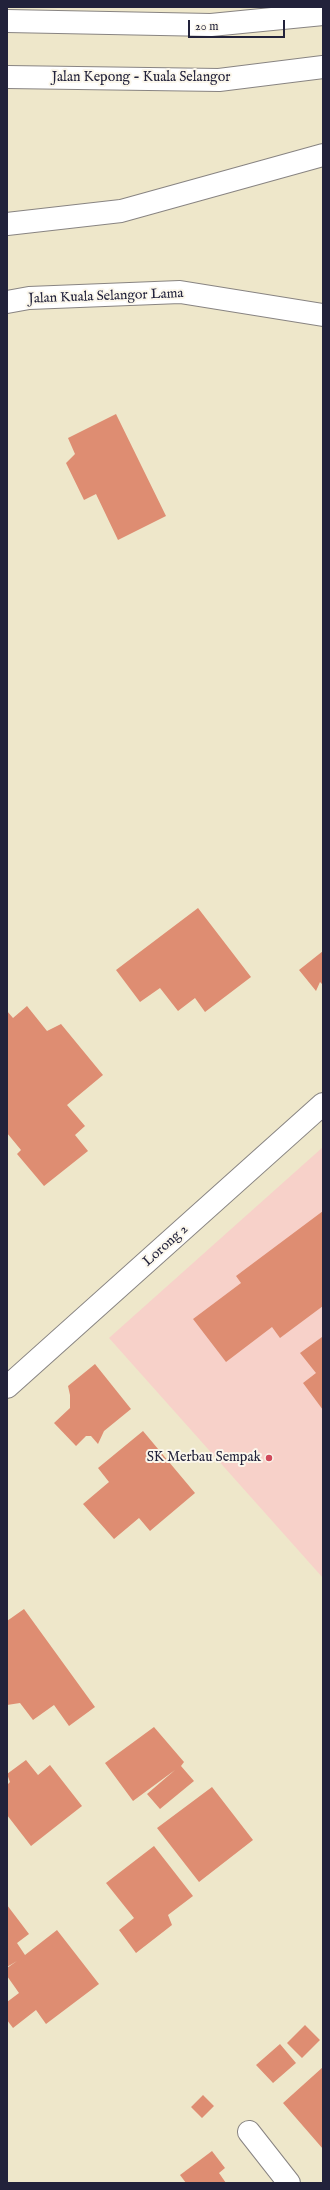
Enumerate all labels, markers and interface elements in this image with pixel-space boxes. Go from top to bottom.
scale bar [190,12,287,38]
text: 20 m [195,19,218,34]
street label: Jalan Kepong - Kuala Selangor [52,70,230,86]
street label: Jalan Kuala Selangor Lama [28,286,184,308]
street label: Lorong 2 [140,1221,192,1271]
place label: SK Merbau Sempak [147,1450,261,1466]
marker: SK Merbau Sempak [264,1453,274,1463]

